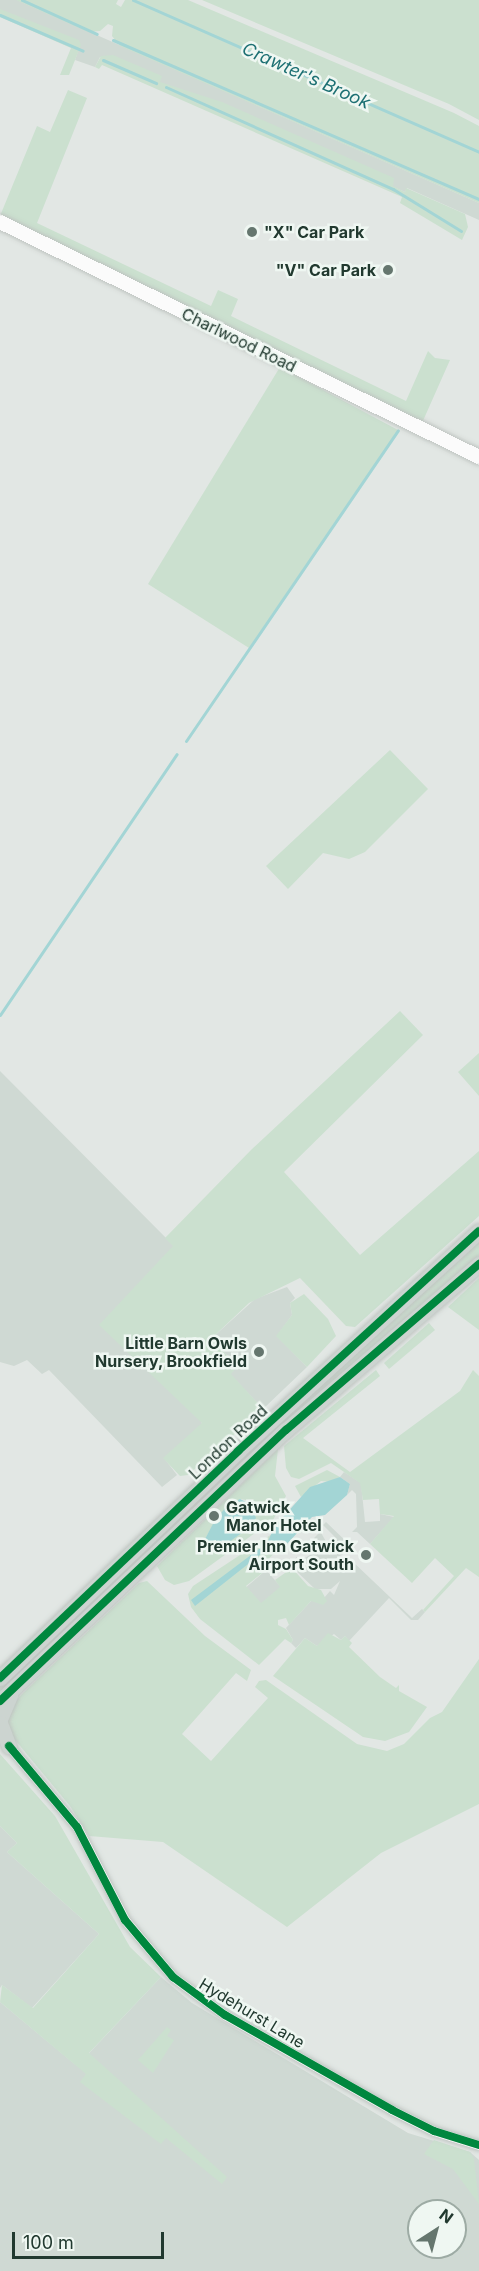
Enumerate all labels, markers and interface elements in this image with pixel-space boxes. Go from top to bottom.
water label: Crawter's Brook [239,38,373,114]
place label: "X" Car Park [264,222,364,242]
marker: "X" Car Park [245,225,259,239]
place label: "V" Car Park [276,260,376,280]
marker: "V" Car Park [381,263,395,277]
street label: Charlwood Road [179,304,299,376]
place label: Little Barn Owls Nursery, Brookfield [95,1333,247,1371]
marker: Little Barn Owls Nursery, Brookfield [252,1345,266,1359]
street label: London Road [185,1401,271,1483]
place label: Gatwick Manor Hotel [226,1497,322,1535]
marker: Gatwick Manor Hotel [207,1509,221,1523]
place label: Premier Inn Gatwick Airport South [197,1536,354,1574]
marker: Premier Inn Gatwick Airport South [359,1548,373,1562]
street label: Hydehurst Lane [196,1974,308,2052]
north arrow [407,2199,467,2259]
text: N [436,2204,457,2228]
scale bar [15,2220,166,2258]
text: 100 m [23,2232,74,2253]

